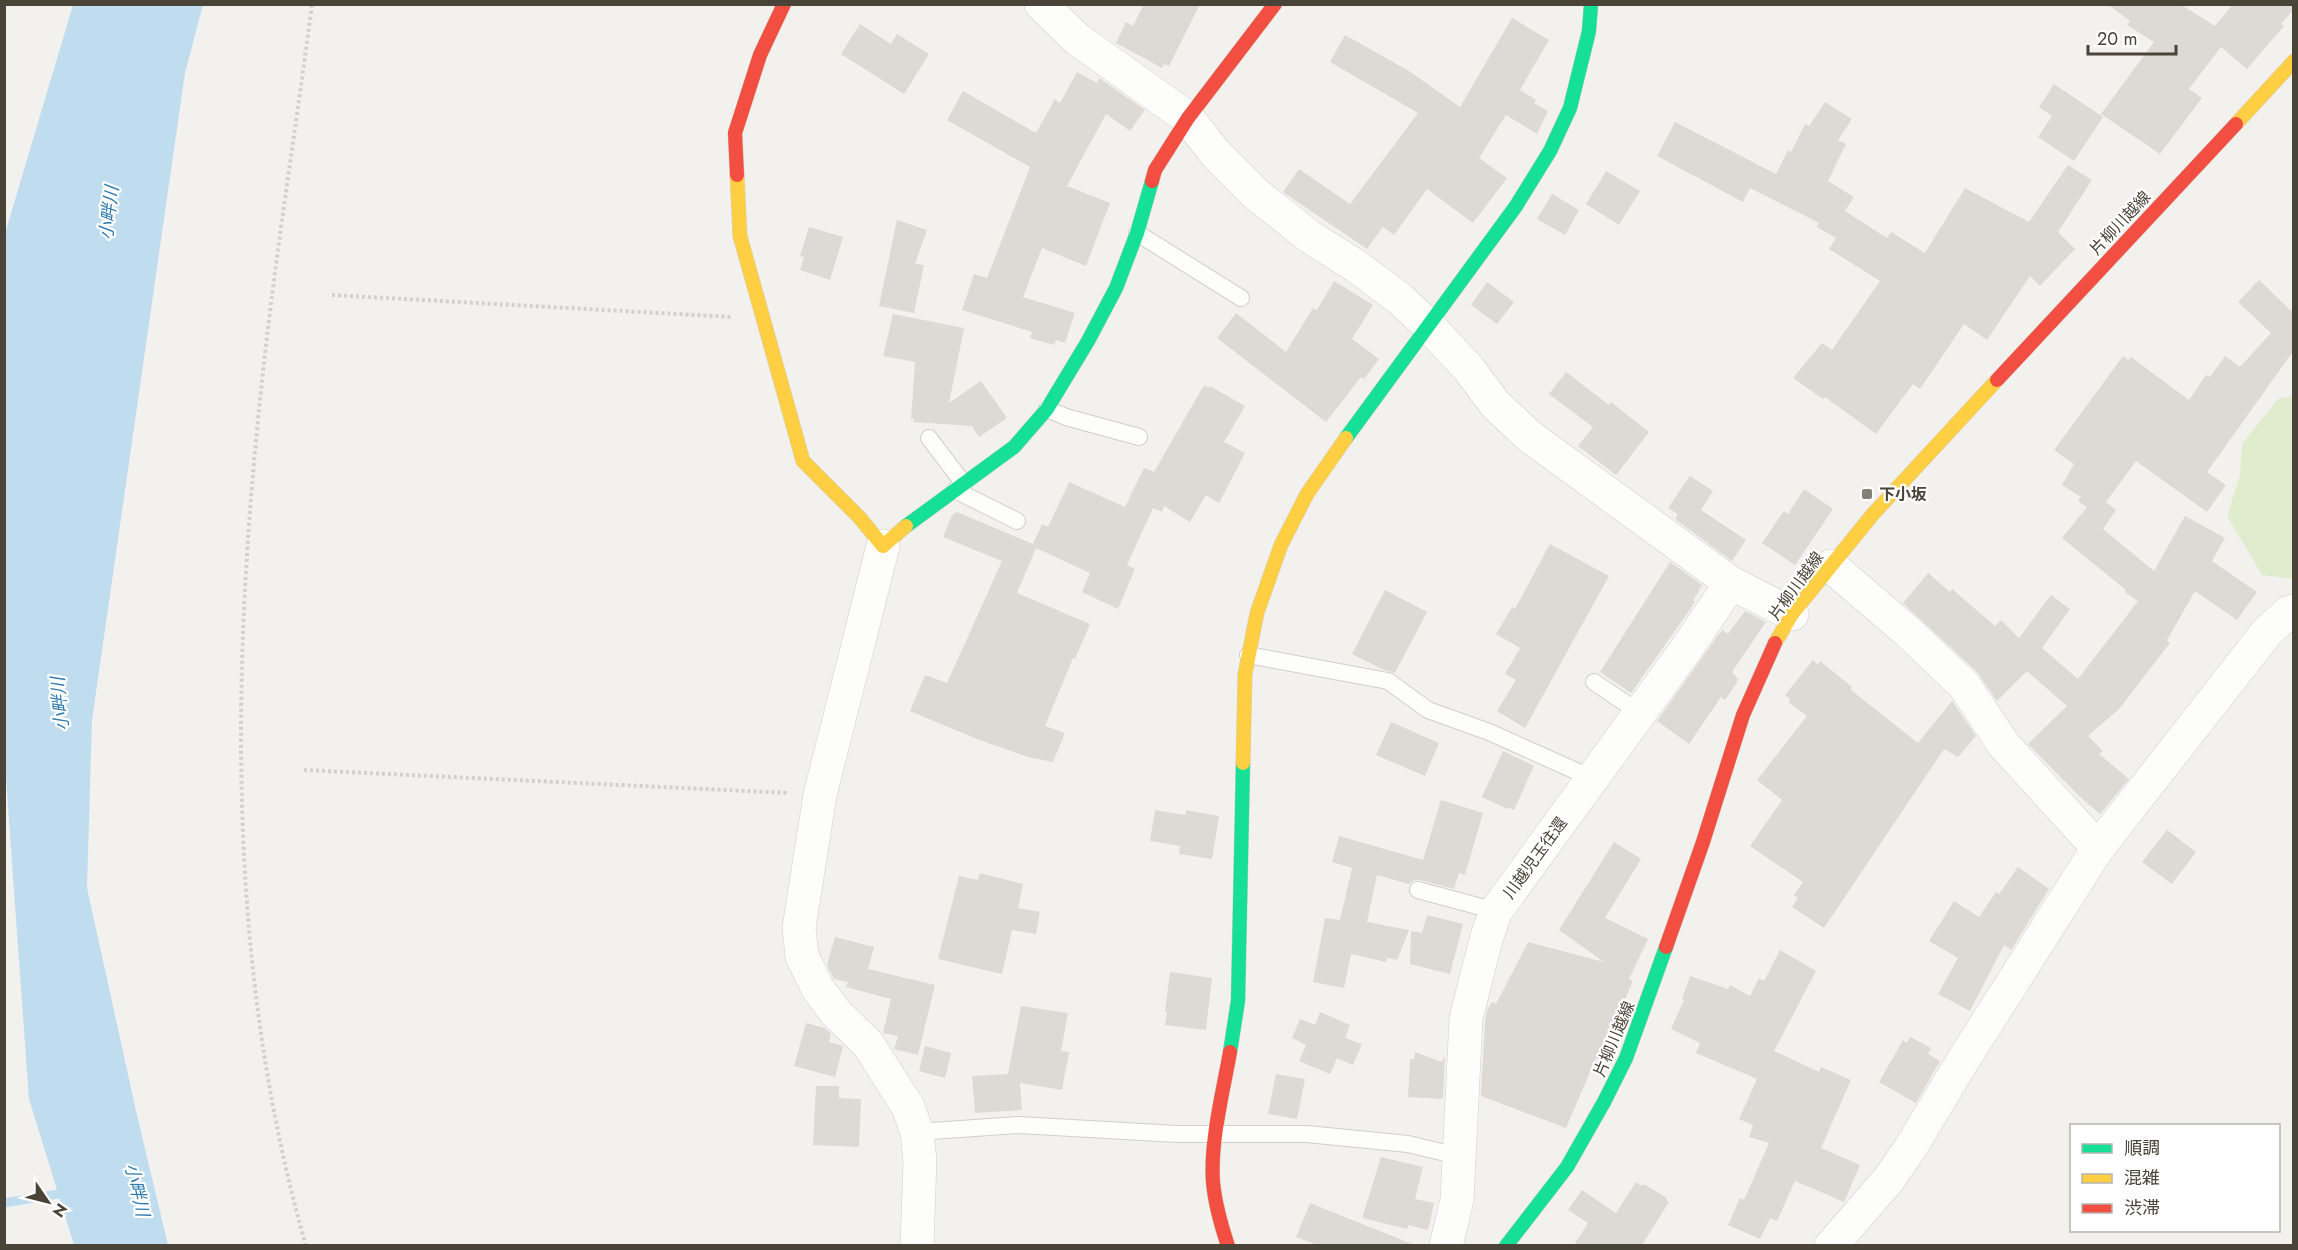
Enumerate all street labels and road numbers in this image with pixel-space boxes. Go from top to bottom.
street label: 片柳川越線 [2084,186,2156,260]
street label: 片柳川越線 [1763,547,1829,625]
street label: 川越児玉往還 [1497,812,1573,904]
street label: 片柳川越線 [1588,998,1640,1080]

